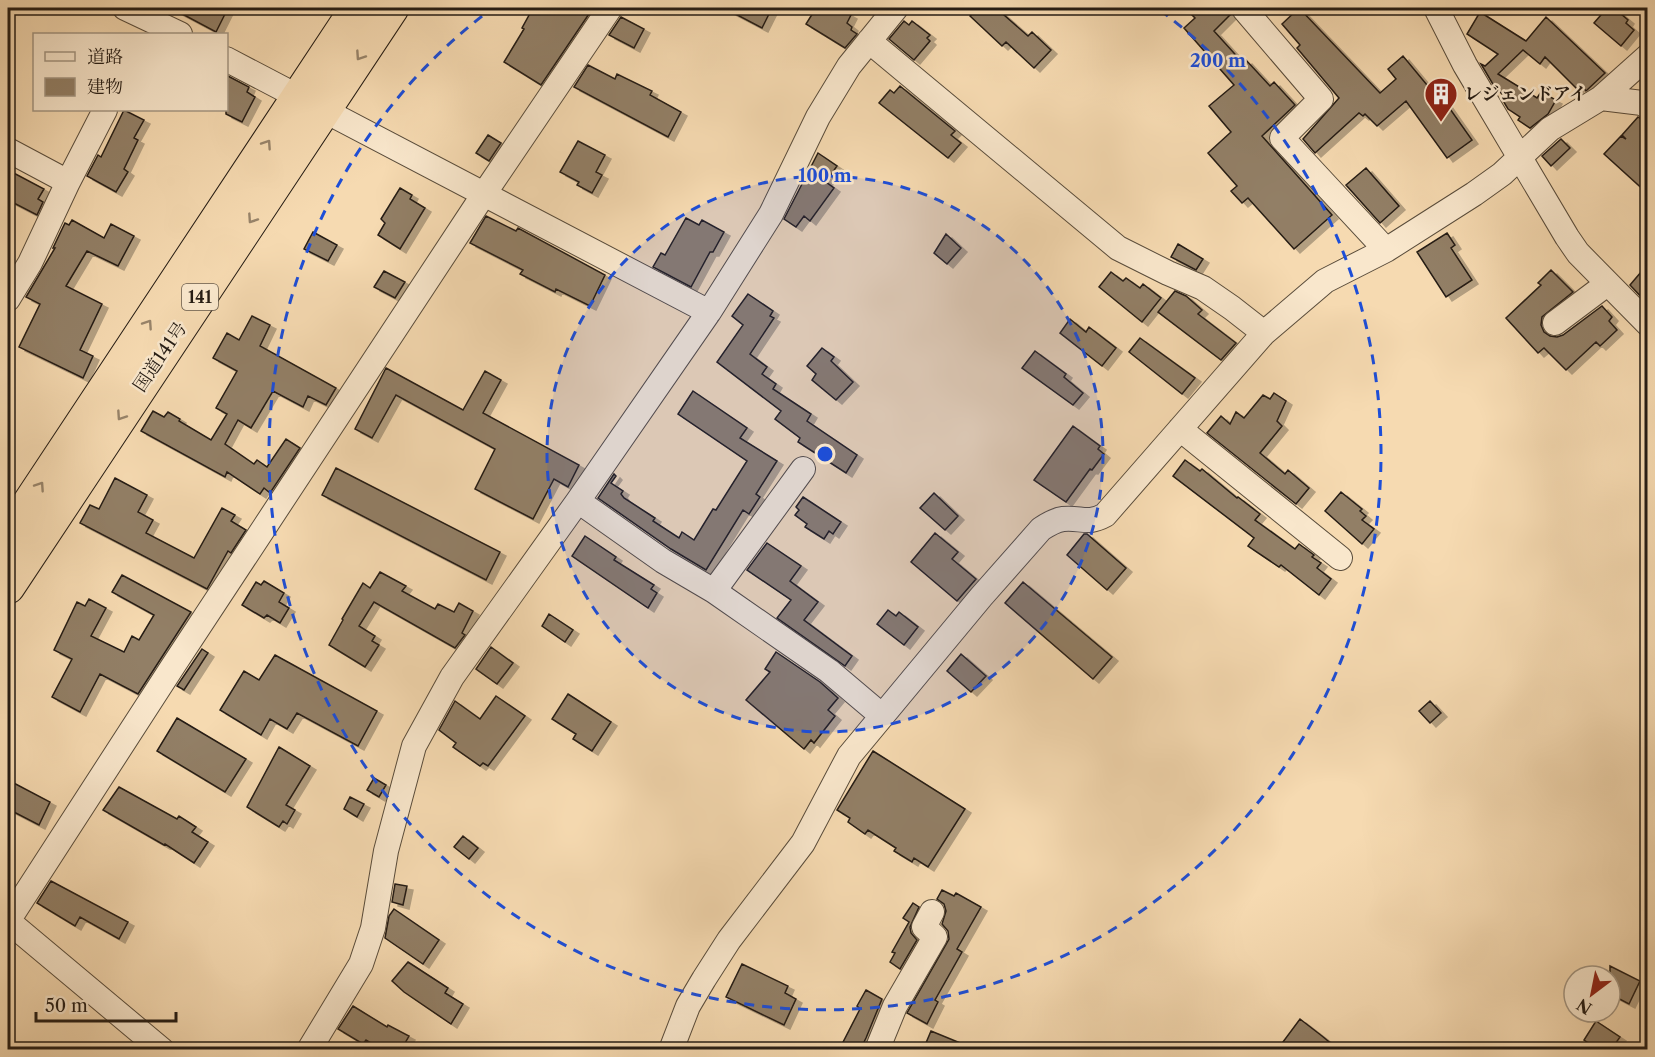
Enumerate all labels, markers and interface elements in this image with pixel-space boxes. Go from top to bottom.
legend [33,33,228,111]
text: 道路 [87,46,123,68]
one-way arrow [356,50,367,61]
text: 200 m [1190,50,1246,72]
text: 建物 [87,76,123,98]
building icon: レジェンドアイ [1423,76,1459,123]
place label: レジェンドアイ [1464,83,1587,105]
one-way arrow [260,140,271,151]
text: 100 m [798,165,852,187]
one-way arrow [248,212,259,223]
road number: 141 [182,284,218,310]
street label: 国道141号 [129,318,191,396]
one-way arrow [140,320,152,330]
one-way arrow [117,409,128,420]
centre of rings [815,444,835,464]
one-way arrow [33,482,44,493]
north arrow [1562,964,1622,1024]
scale bar [36,985,176,1023]
text: 50 m [45,995,88,1017]
text: N [1573,995,1595,1019]

